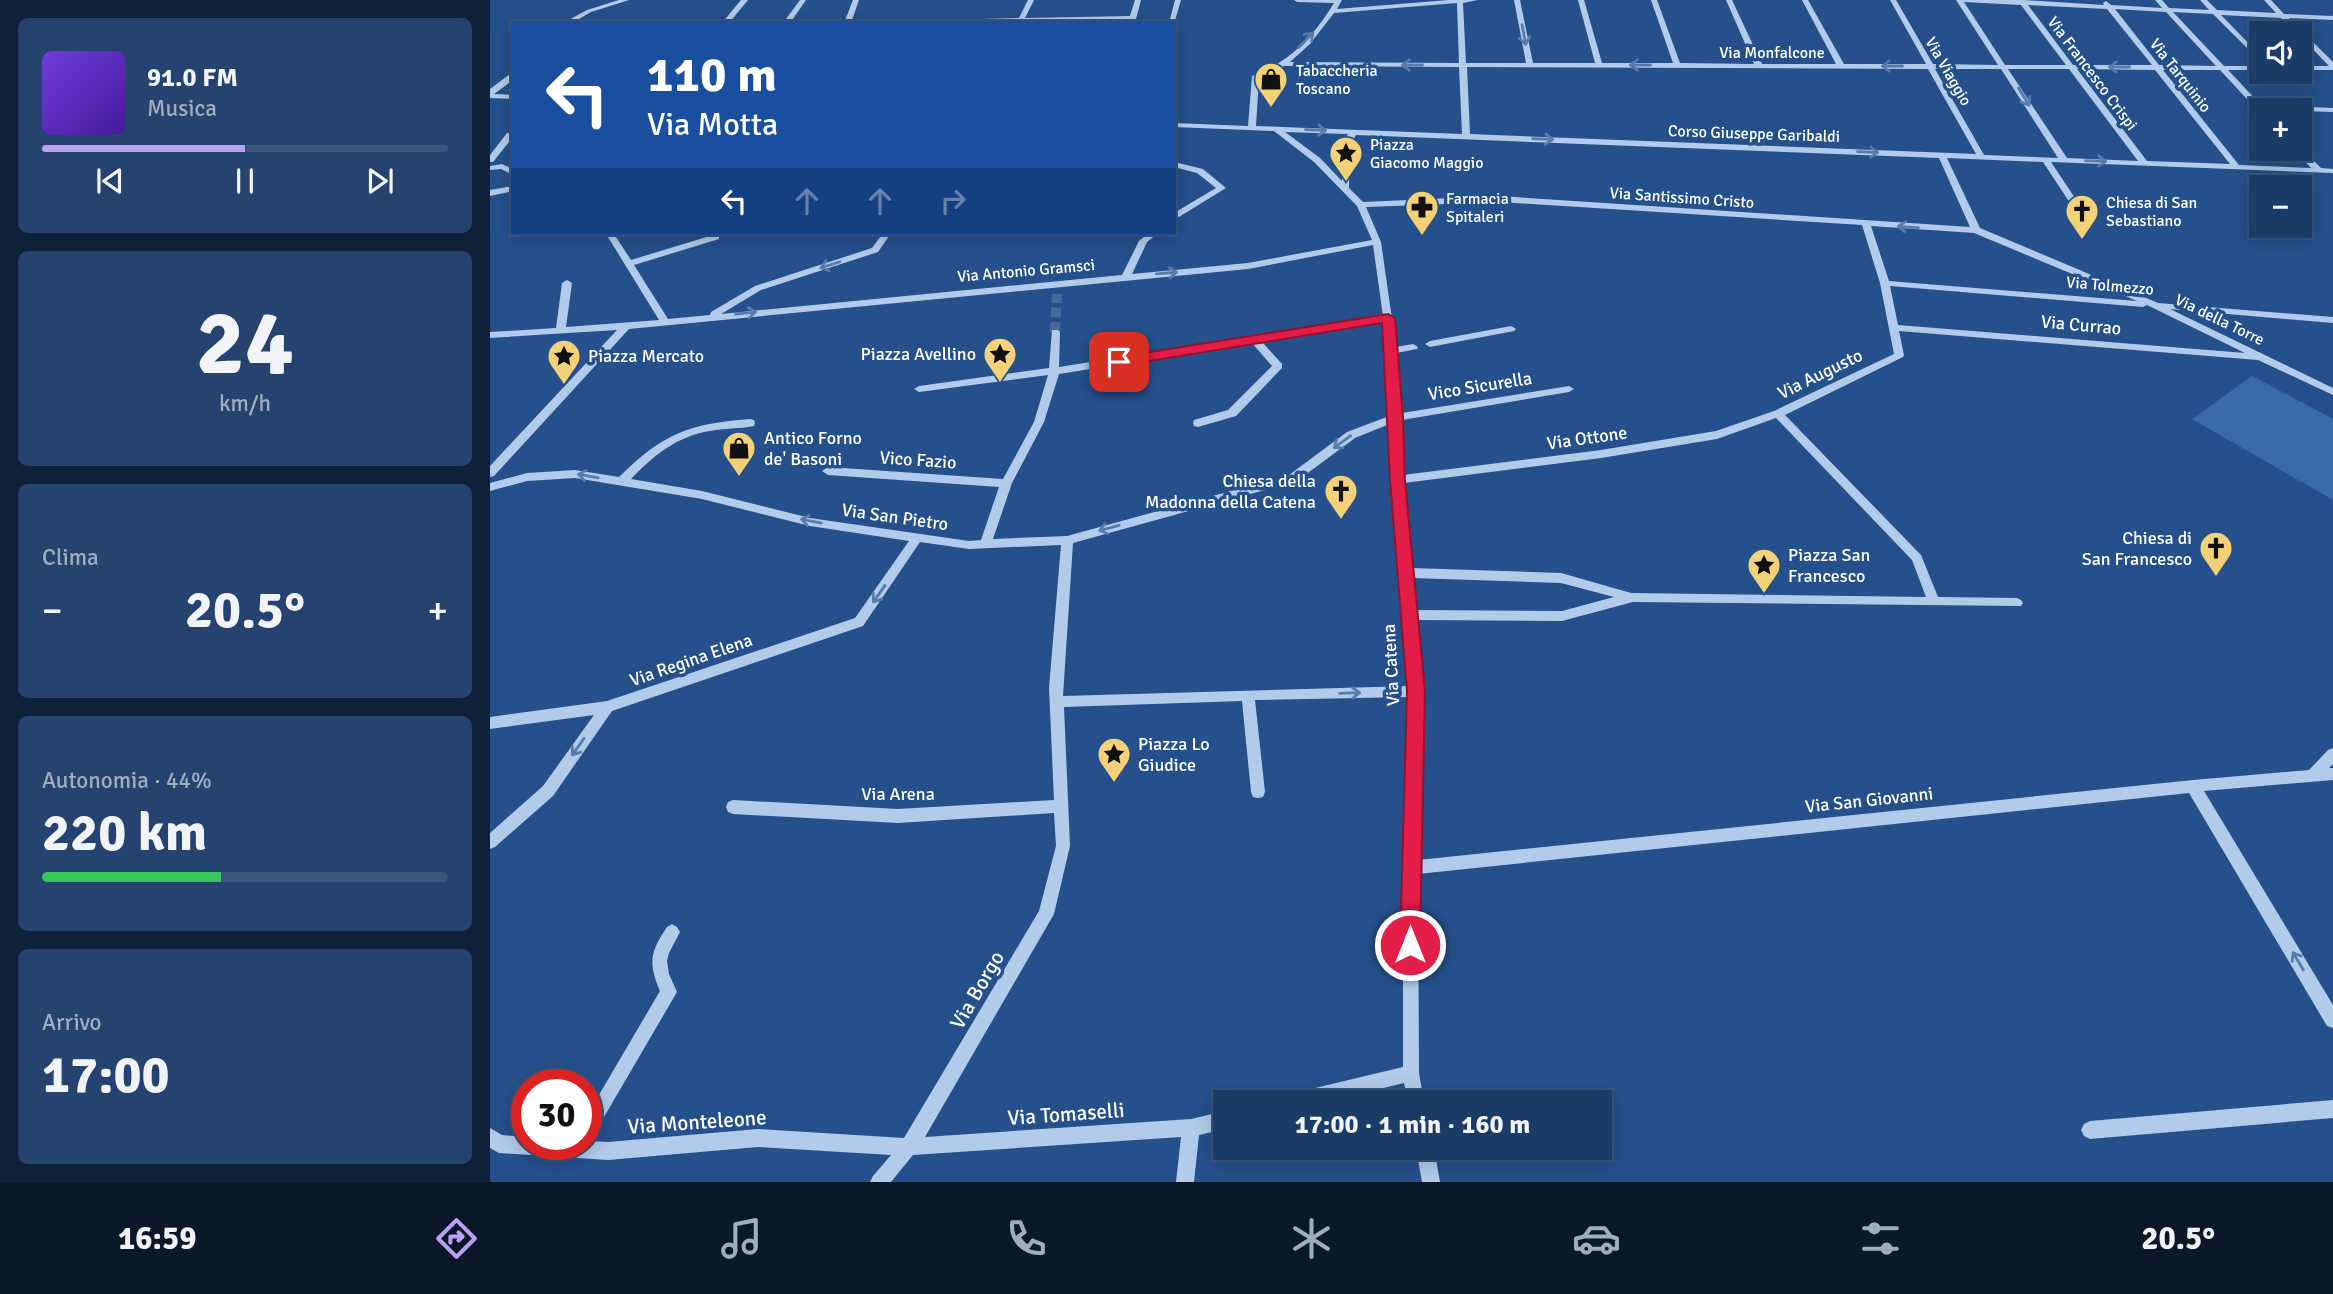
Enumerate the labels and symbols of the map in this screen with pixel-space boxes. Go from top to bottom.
street label: Via Francesco Crispi [2043,13,2142,135]
one-way arrow [1518,23,1532,46]
one-way arrow [1298,32,1315,49]
street label: Via Viaggio [1920,33,1976,110]
street label: Via Tarquinio [2145,35,2215,117]
street label: Via Monfalcone [1719,43,1825,63]
one-way arrow [1401,58,1424,72]
one-way arrow [1629,59,1652,72]
one-way arrow [1881,59,1904,73]
shop icon: Tabaccheria Toscano [1252,60,1290,109]
one-way arrow [2108,60,2131,74]
place label: Tabaccheria Toscano [1296,61,1378,99]
one-way arrow [2018,87,2032,107]
street label: Corso Giuseppe Garibaldi [1668,121,1840,147]
one-way arrow [1304,123,1327,136]
one-way arrow [1531,132,1554,145]
place icon: Piazza Giacomo Maggio [1327,134,1365,183]
place label: Piazza Giacomo Maggio [1370,135,1484,173]
one-way arrow [1857,145,1880,158]
one-way arrow [2084,154,2107,168]
street label: Via Santissimo Cristo [1609,183,1755,213]
pharmacy icon: Farmacia Spitaleri [1403,188,1441,237]
place label: Farmacia Spitaleri [1446,189,1509,227]
church icon: Chiesa di San Sebastiano [2063,192,2101,241]
place label: Chiesa di San Sebastiano [2106,193,2197,231]
one-way arrow [1897,220,1920,233]
street label: Via Antonio Gramsci [956,255,1096,287]
one-way arrow [820,260,842,272]
one-way arrow [1155,266,1178,279]
street label: Via Tolmezzo [2065,272,2155,300]
street label: Via della Torre [2172,290,2267,350]
one-way arrow [734,307,756,320]
street label: Via Currao [2040,311,2122,339]
pin [1089,332,1149,392]
place icon: Piazza Avellino [981,335,1019,384]
place icon: Piazza Mercato [545,337,583,386]
place label: Piazza Avellino [861,343,976,365]
street label: Via Augusto [1774,344,1866,404]
place label: Piazza Mercato [588,345,704,367]
street label: Vico Sicurella [1426,367,1534,405]
street label: Via Ottone [1545,421,1629,455]
place label: Antico Forno de' Basoni [764,427,862,470]
shop icon: Antico Forno de' Basoni [720,429,758,478]
one-way arrow [1333,435,1352,450]
street label: Vico Fazio [879,446,957,474]
one-way arrow [577,469,600,482]
place label: Chiesa della Madonna della Catena [1145,470,1316,513]
church icon: Chiesa della Madonna della Catena [1322,472,1360,521]
street label: Via San Pietro [840,499,950,535]
one-way arrow [800,514,823,528]
one-way arrow [1098,523,1120,536]
place label: Chiesa di San Francesco [2082,527,2192,570]
church icon: Chiesa di San Francesco [2197,529,2235,578]
place label: Piazza San Francesco [1788,544,1870,587]
place icon: Piazza San Francesco [1745,546,1783,595]
one-way arrow [872,584,886,603]
street label: Via Catena [1378,623,1404,707]
street label: Via Regina Elena [627,629,755,691]
one-way arrow [1338,686,1361,699]
place label: Piazza Lo Giudice [1138,733,1210,776]
place icon: Piazza Lo Giudice [1095,735,1133,784]
one-way arrow [571,737,585,756]
street label: Via San Giovanni [1804,782,1934,818]
street label: Via Arena [861,783,935,805]
position arrow [1373,908,1447,982]
street label: Via Borgo [944,946,1010,1034]
one-way arrow [2291,952,2305,972]
speed limit sign: 30 [511,1069,602,1160]
street label: Via Tomaselli [1007,1097,1125,1131]
street label: Via Monteleone [627,1104,767,1140]

